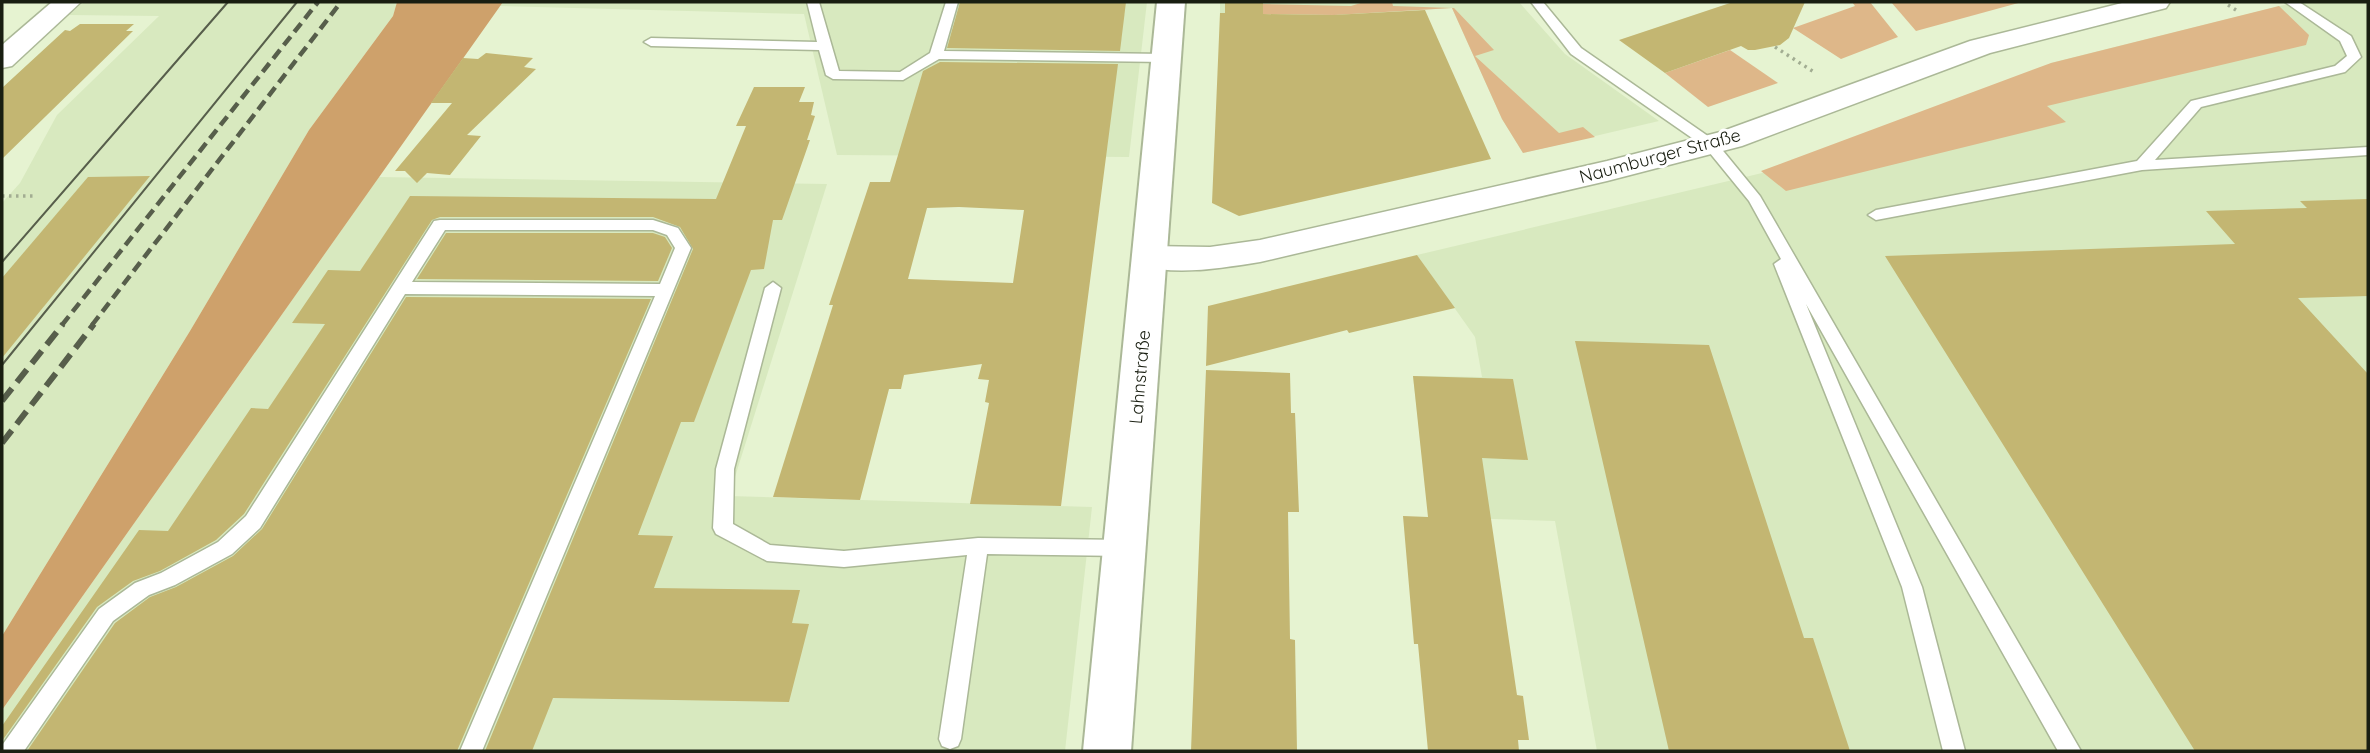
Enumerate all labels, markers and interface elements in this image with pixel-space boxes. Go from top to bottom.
street label: Naumburger Straße [1577,123,1743,188]
street label: Lahnstraße [1124,329,1155,425]

